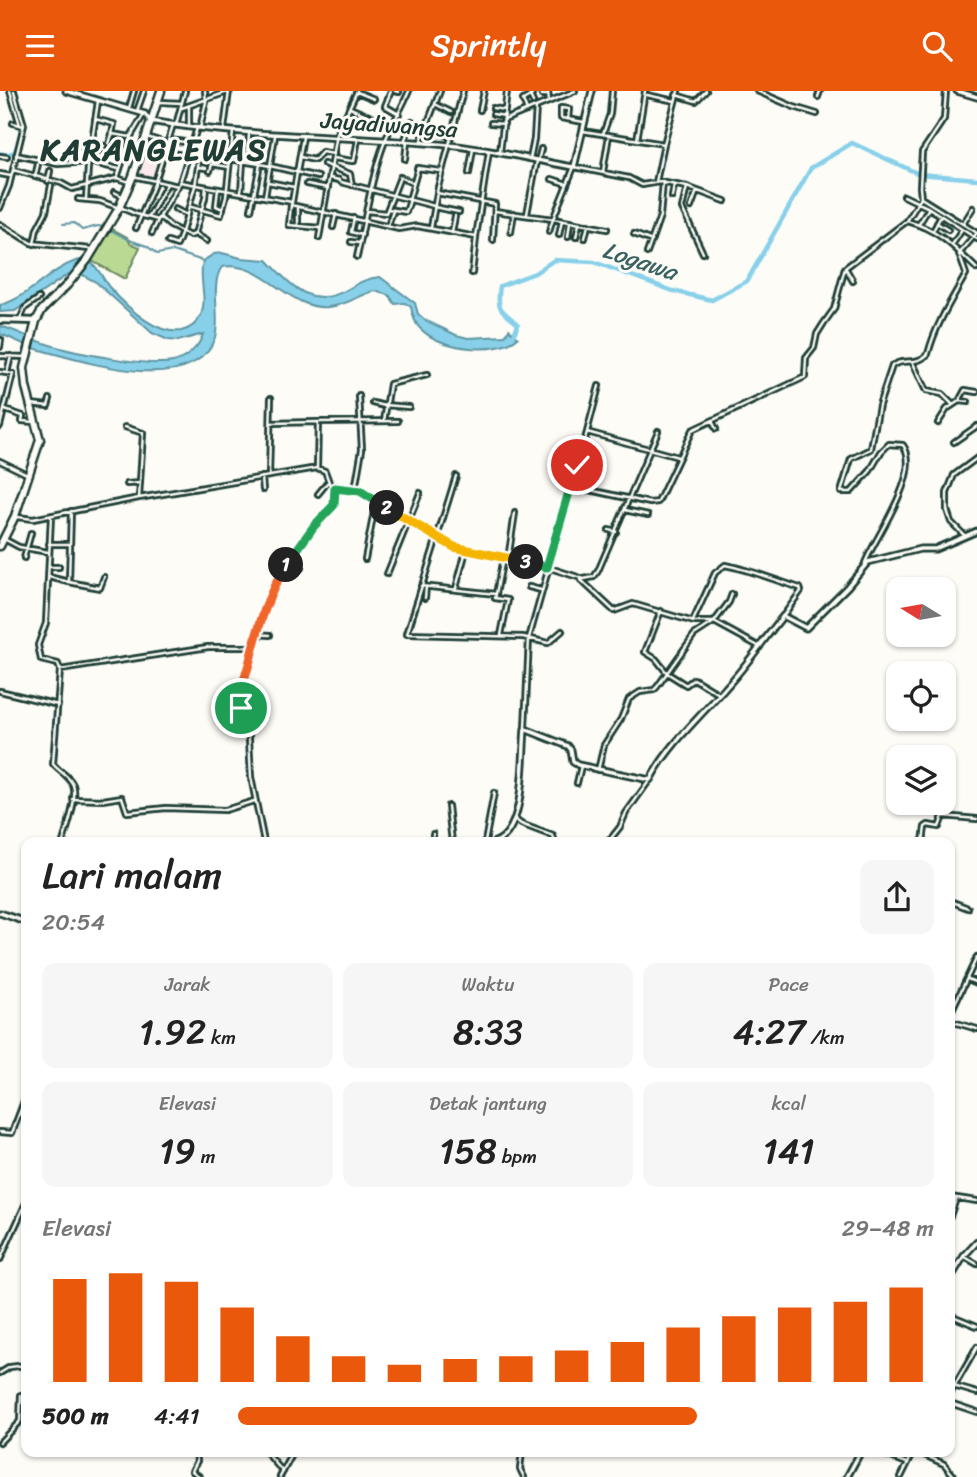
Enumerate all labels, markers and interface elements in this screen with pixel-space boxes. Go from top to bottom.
text: Sprintly [431,17,546,74]
icon: menu [21,27,59,65]
icon: search [918,27,956,65]
street label: Jayadiwangsa [318,100,459,150]
district label: KARANGLEWAS [39,123,268,177]
water label: Logawa [597,229,685,293]
pin [547,435,607,495]
icon: check [558,446,596,484]
pin: 2 [370,491,404,525]
text: 2 [381,491,392,524]
pin: 3 [508,545,544,580]
text: 3 [520,545,531,578]
pin: 1 [268,547,304,582]
text: 1 [281,548,290,581]
north arrow [886,577,956,647]
map controls [886,577,956,815]
button: locate [886,661,956,731]
pin [211,678,271,738]
icon: arrive [222,689,260,727]
button: layers [886,745,956,815]
text: Lari malam [42,842,222,909]
button: share [860,860,934,934]
text: 20:54 [42,902,105,943]
text: Jarak [164,968,210,1001]
text: Waktu [462,968,514,1001]
text: Pace [768,968,809,1001]
text: 1.92 [139,1001,206,1063]
text: 8:33 [453,1001,523,1063]
text: 4:27 [733,1001,805,1063]
text: km [206,1021,236,1054]
text: /km [805,1021,845,1054]
text: Elevasi [159,1087,216,1120]
text: Detak jantung [429,1087,547,1120]
text: kcal [771,1087,806,1120]
text: 19 [159,1120,196,1182]
text: 158 [439,1120,497,1182]
text: 141 [763,1120,815,1182]
text: m [196,1140,215,1173]
text: bpm [497,1140,537,1173]
text: Elevasi [42,1208,111,1249]
text: 29–48 m [842,1208,934,1249]
text: 500 m [42,1396,109,1437]
text: 4:41 [154,1396,200,1437]

